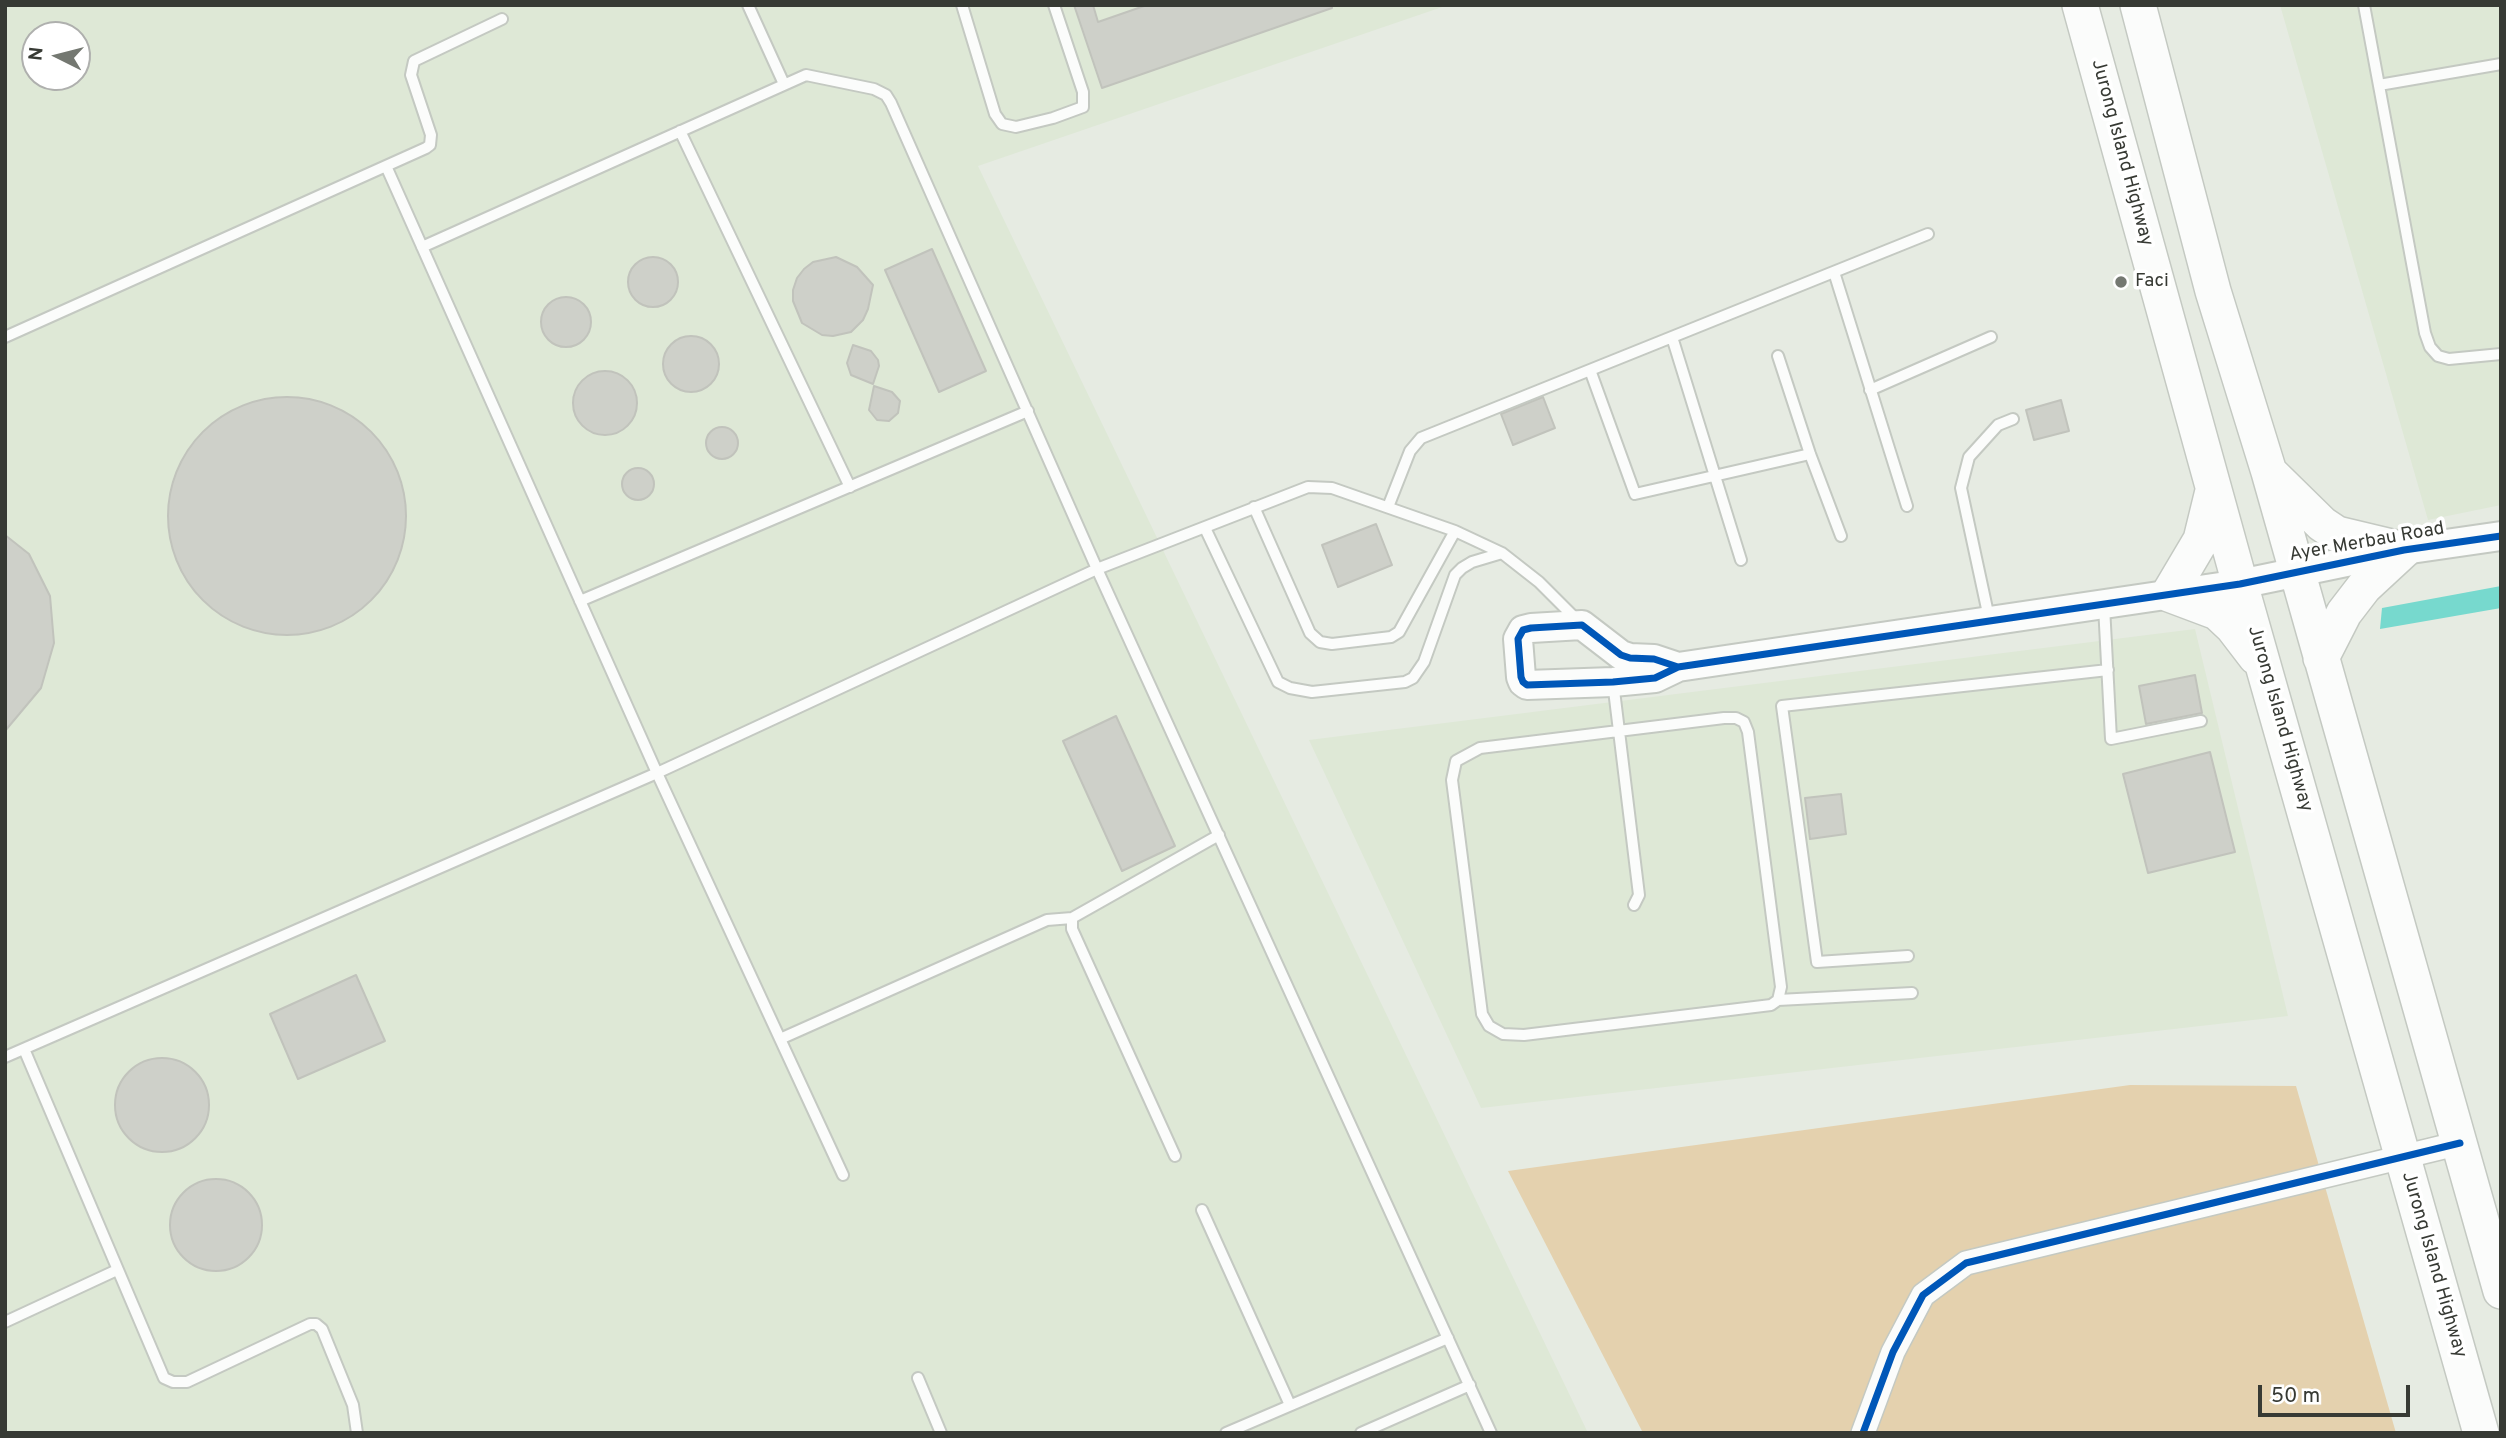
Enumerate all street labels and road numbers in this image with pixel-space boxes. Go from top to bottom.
street label: Jurong Island Highway [2085,57,2157,249]
street label: Ayer Merbau Road [2288,518,2446,568]
street label: Jurong Island Highway [2241,623,2317,815]
street label: Jurong Island Highway [2395,1169,2471,1361]

